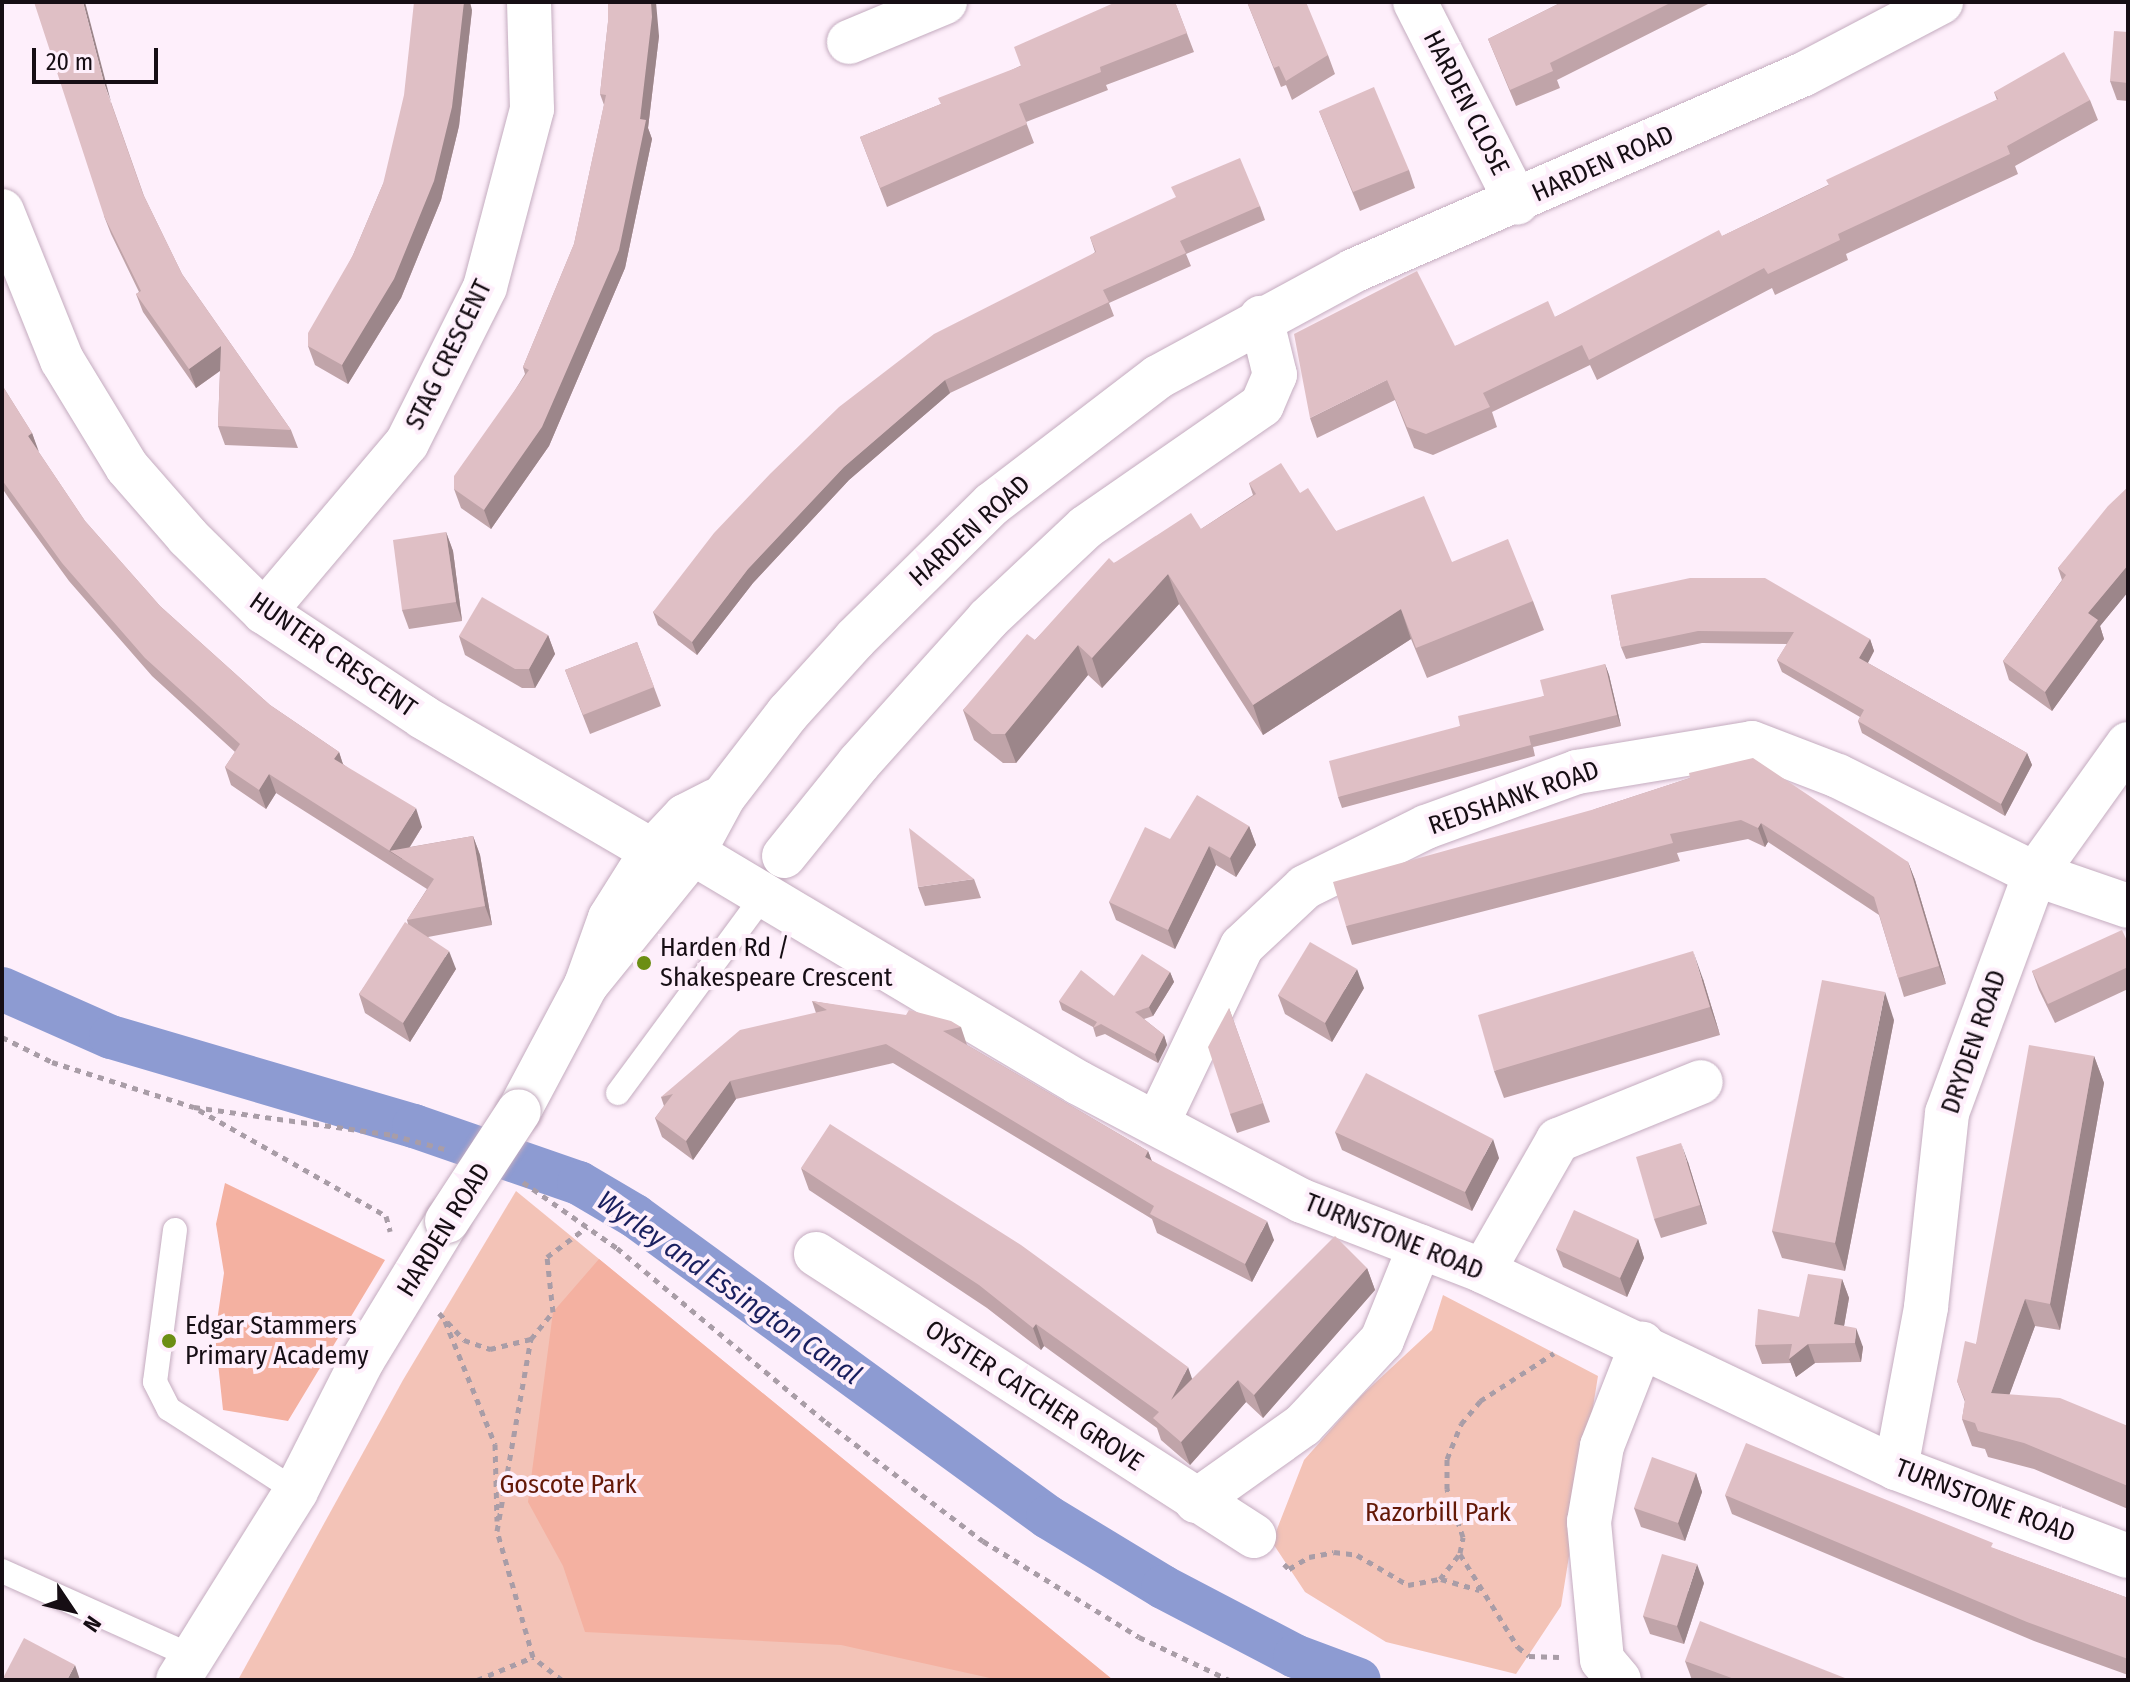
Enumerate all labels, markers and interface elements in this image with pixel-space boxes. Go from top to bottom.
street label: HARDEN CLOSE [1416,26,1516,180]
scale bar [36,32,162,82]
text: 20 m [46,48,93,76]
street label: HARDEN ROAD [1527,119,1679,209]
street label: STAG CRESCENT [399,275,499,435]
street label: HARDEN ROAD [903,469,1037,593]
street label: HUNTER CRESCENT [243,586,423,724]
street label: REDSHANK ROAD [1425,754,1603,842]
place label: Harden Rd / Shakespeare Crescent [660,932,892,994]
marker: Harden Rd / Shakespeare Crescent [635,954,653,972]
street label: DRYDEN ROAD [1935,966,2013,1118]
street label: HARDEN ROAD [391,1157,497,1303]
water label: Wyrley and Essington Canal [591,1184,867,1392]
street label: TURNSTONE ROAD [1300,1187,1488,1287]
place label: Edgar Stammers Primary Academy [185,1310,369,1372]
street label: OYSTER CATCHER GROVE [919,1314,1149,1478]
marker: Edgar Stammers Primary Academy [160,1332,178,1350]
street label: TURNSTONE ROAD [1891,1452,2079,1550]
park label: Goscote Park [499,1469,637,1501]
park label: Razorbill Park [1365,1497,1511,1529]
north arrow [32,1570,112,1650]
text: N [77,1611,107,1637]

